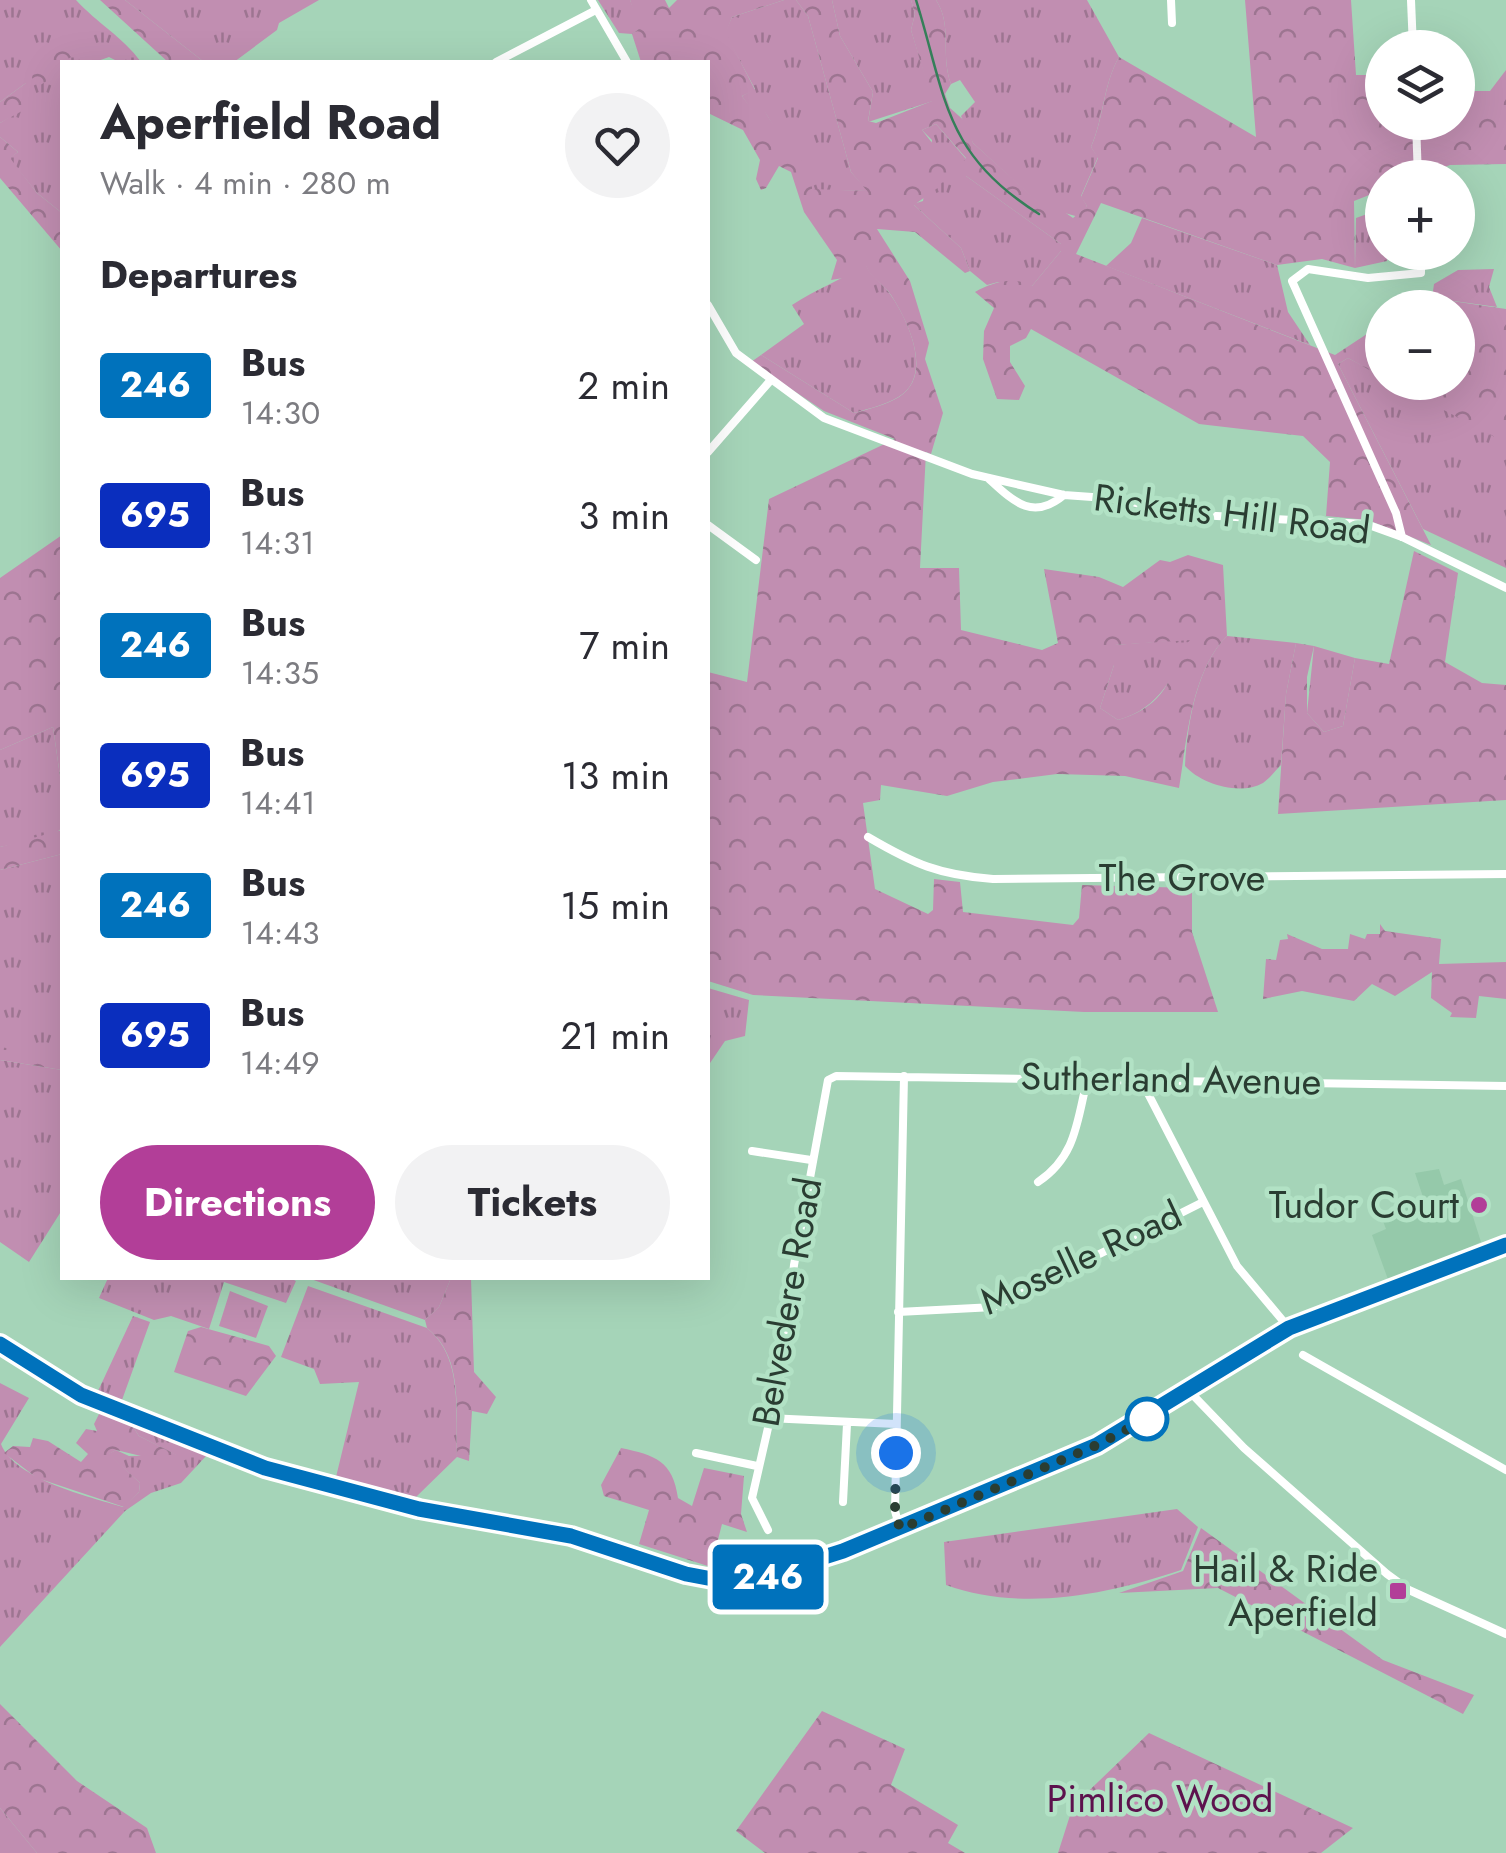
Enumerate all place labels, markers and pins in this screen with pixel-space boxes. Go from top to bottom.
place label: Tudor Court [1269,1177,1459,1232]
marker: Tudor Court [1468,1194,1490,1216]
unlabelled marker [1126,1398,1168,1440]
place label: Hail & Ride Aperfield [1193,1541,1378,1640]
marker: Hail & Ride Aperfield [1387,1580,1409,1602]

